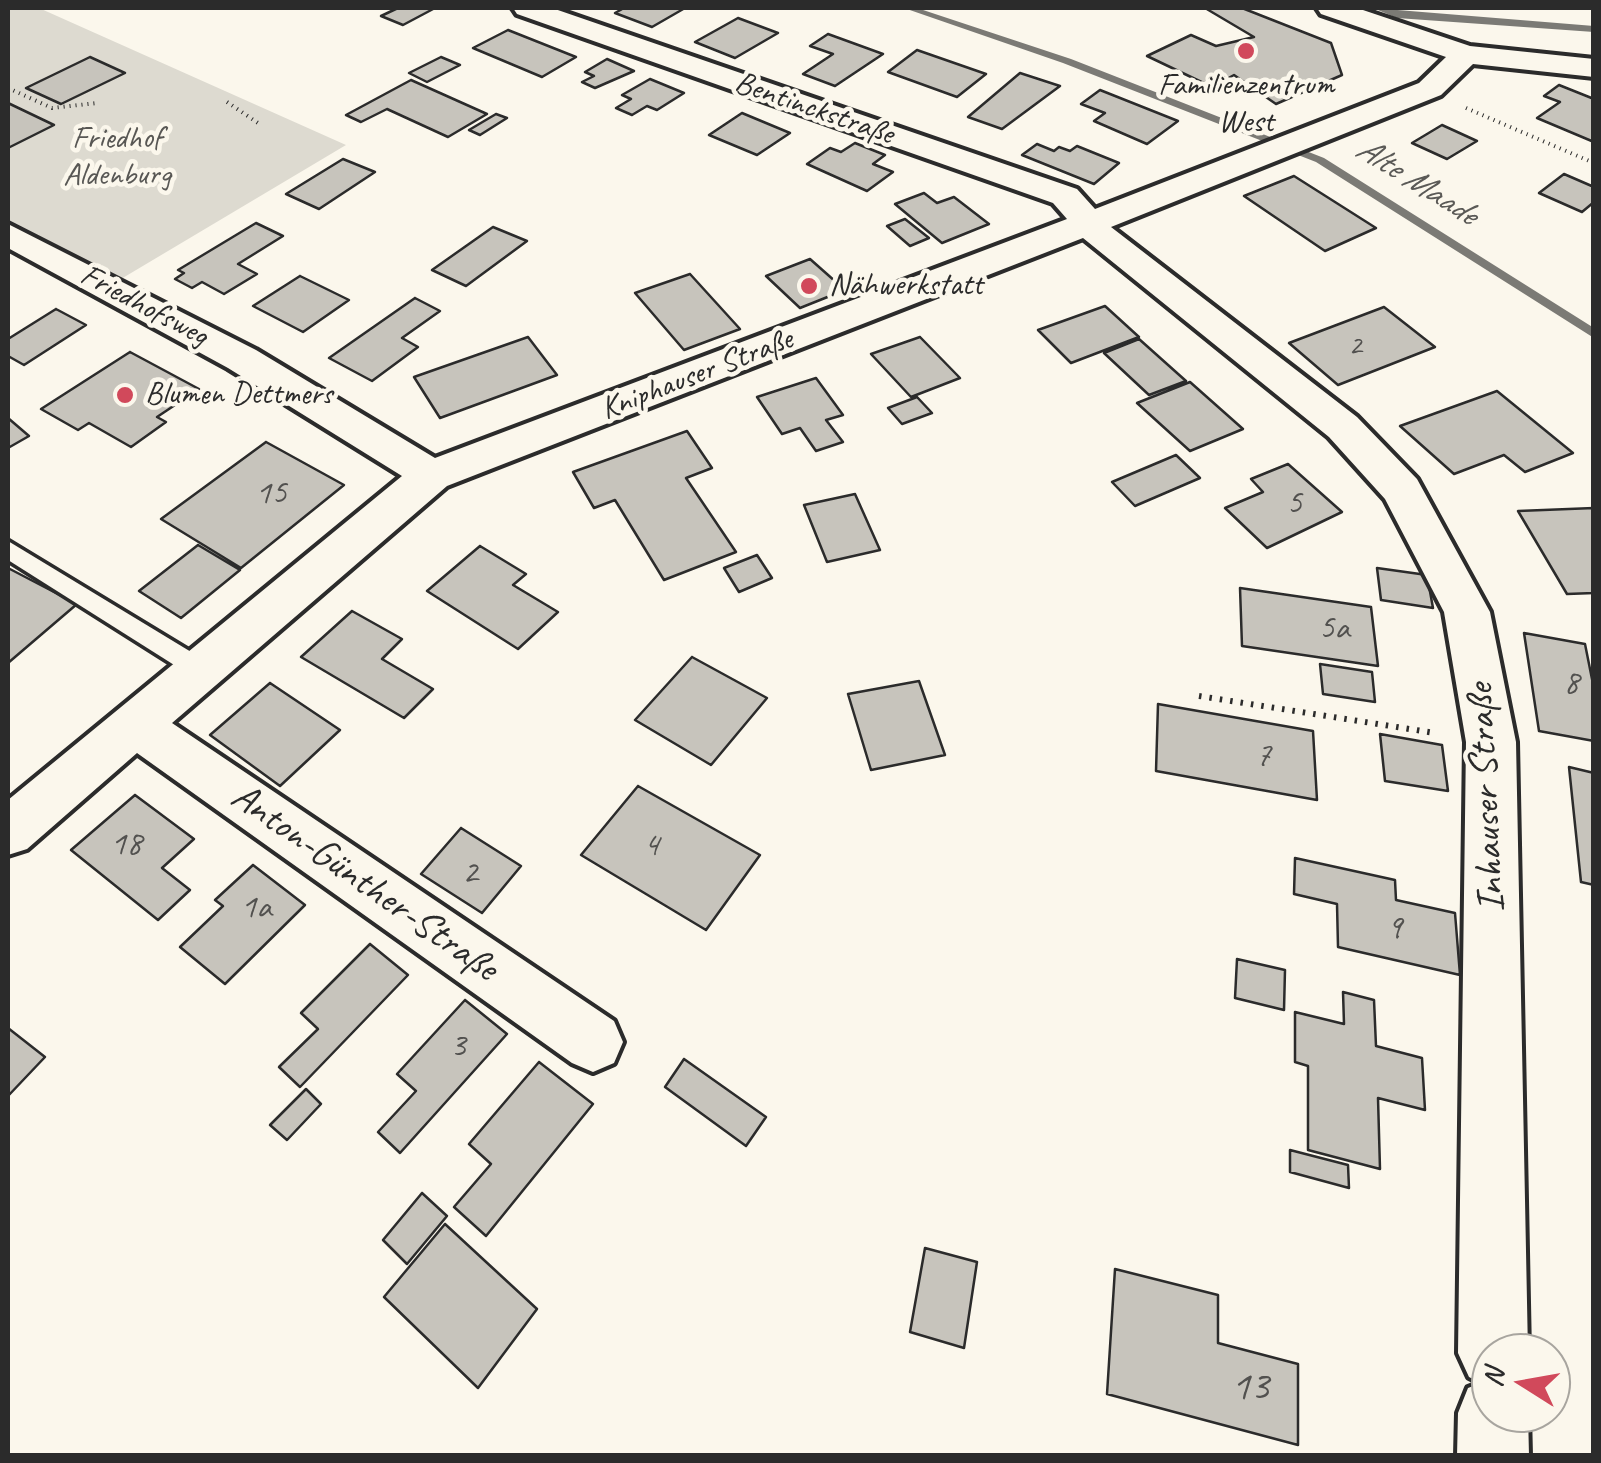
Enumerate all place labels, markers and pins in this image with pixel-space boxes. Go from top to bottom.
marker: Familienzentrum West [1235,40,1257,62]
place label: Familienzentrum West [1158,67,1334,142]
place label: Nähwerkstatt [829,267,983,305]
marker: Nähwerkstatt [798,275,820,297]
place label: Blumen Dettmers [145,376,332,414]
marker: Blumen Dettmers [114,384,136,406]

